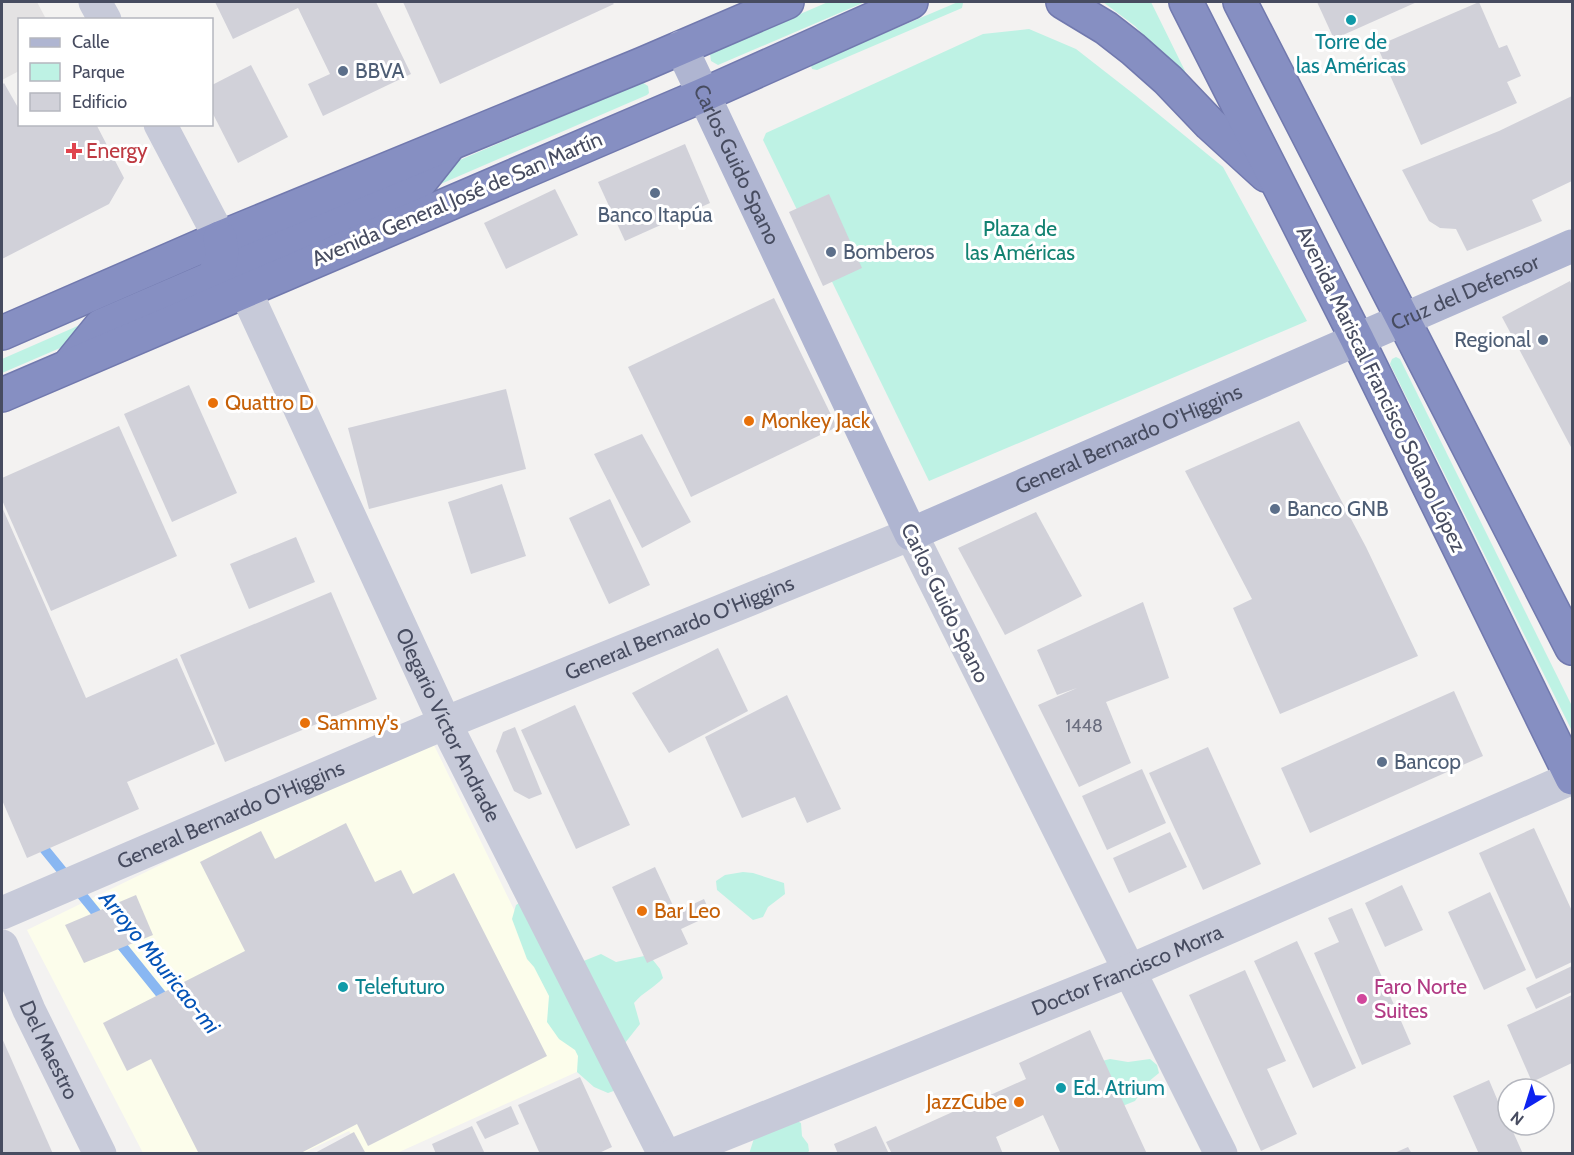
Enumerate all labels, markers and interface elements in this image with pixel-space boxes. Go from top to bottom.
marker: Torre de las Américas [1344,13,1358,27]
legend [18,18,213,126]
place label: Torre de las Américas [1296,29,1406,78]
text: Calle [72,31,109,53]
place label: BBVA [355,58,405,83]
text: Parque [72,61,125,83]
marker: BBVA [336,64,350,78]
street label: Carlos Guido Spano [688,80,785,248]
text: Edificio [72,91,127,113]
street label: Avenida General José de San Martín [308,126,606,271]
place label: Energy [86,138,148,163]
marker: Energy [67,144,81,158]
marker: Banco Itapúa [648,186,662,200]
place label: Banco Itapúa [597,202,713,227]
park label: Plaza de las Américas [965,216,1075,265]
street label: Avenida Mariscal Francisco Solano López [1291,222,1472,556]
place label: Bomberos [843,239,935,264]
marker: Bomberos [824,245,838,259]
street label: Cruz del Defensor [1387,249,1543,335]
place label: Regional [1454,327,1531,352]
marker: Regional [1536,333,1550,347]
street label: General Bernardo O'Higgins [1011,378,1246,499]
place label: Quattro D [225,390,314,415]
marker: Quattro D [206,396,220,410]
place label: Monkey Jack [761,408,871,433]
marker: Monkey Jack [742,414,756,428]
place label: Banco GNB [1287,496,1388,521]
marker: Banco GNB [1268,502,1282,516]
street label: Carlos Guido Spano [896,519,995,686]
street label: General Bernardo O'Higgins [561,570,798,685]
street label: Olegario Víctor Andrade [391,624,506,826]
place label: Sammy's [317,710,399,735]
house number: 1448 [1065,715,1103,737]
marker: Sammy's [298,716,312,730]
place label: Bancop [1394,749,1461,774]
street label: General Bernardo O'Higgins [113,755,348,874]
marker: Bancop [1375,755,1389,769]
water label: Arroyo Mburicao-mi [93,885,226,1039]
place label: Bar Leo [654,898,721,923]
marker: Bar Leo [635,904,649,918]
street label: Doctor Francisco Morra [1028,919,1226,1021]
place label: Telefuturo [355,974,445,999]
place label: Faro Norte Suites [1374,974,1467,1023]
marker: Telefuturo [336,980,350,994]
marker: Faro Norte Suites [1355,992,1369,1006]
street label: Del Maestro [14,997,84,1103]
place label: Ed. Atrium [1073,1075,1165,1100]
north arrow [1496,1077,1556,1137]
marker: Ed. Atrium [1054,1081,1068,1095]
place label: JazzCube [925,1089,1007,1114]
marker: JazzCube [1012,1095,1026,1109]
text: N [1507,1107,1527,1129]

